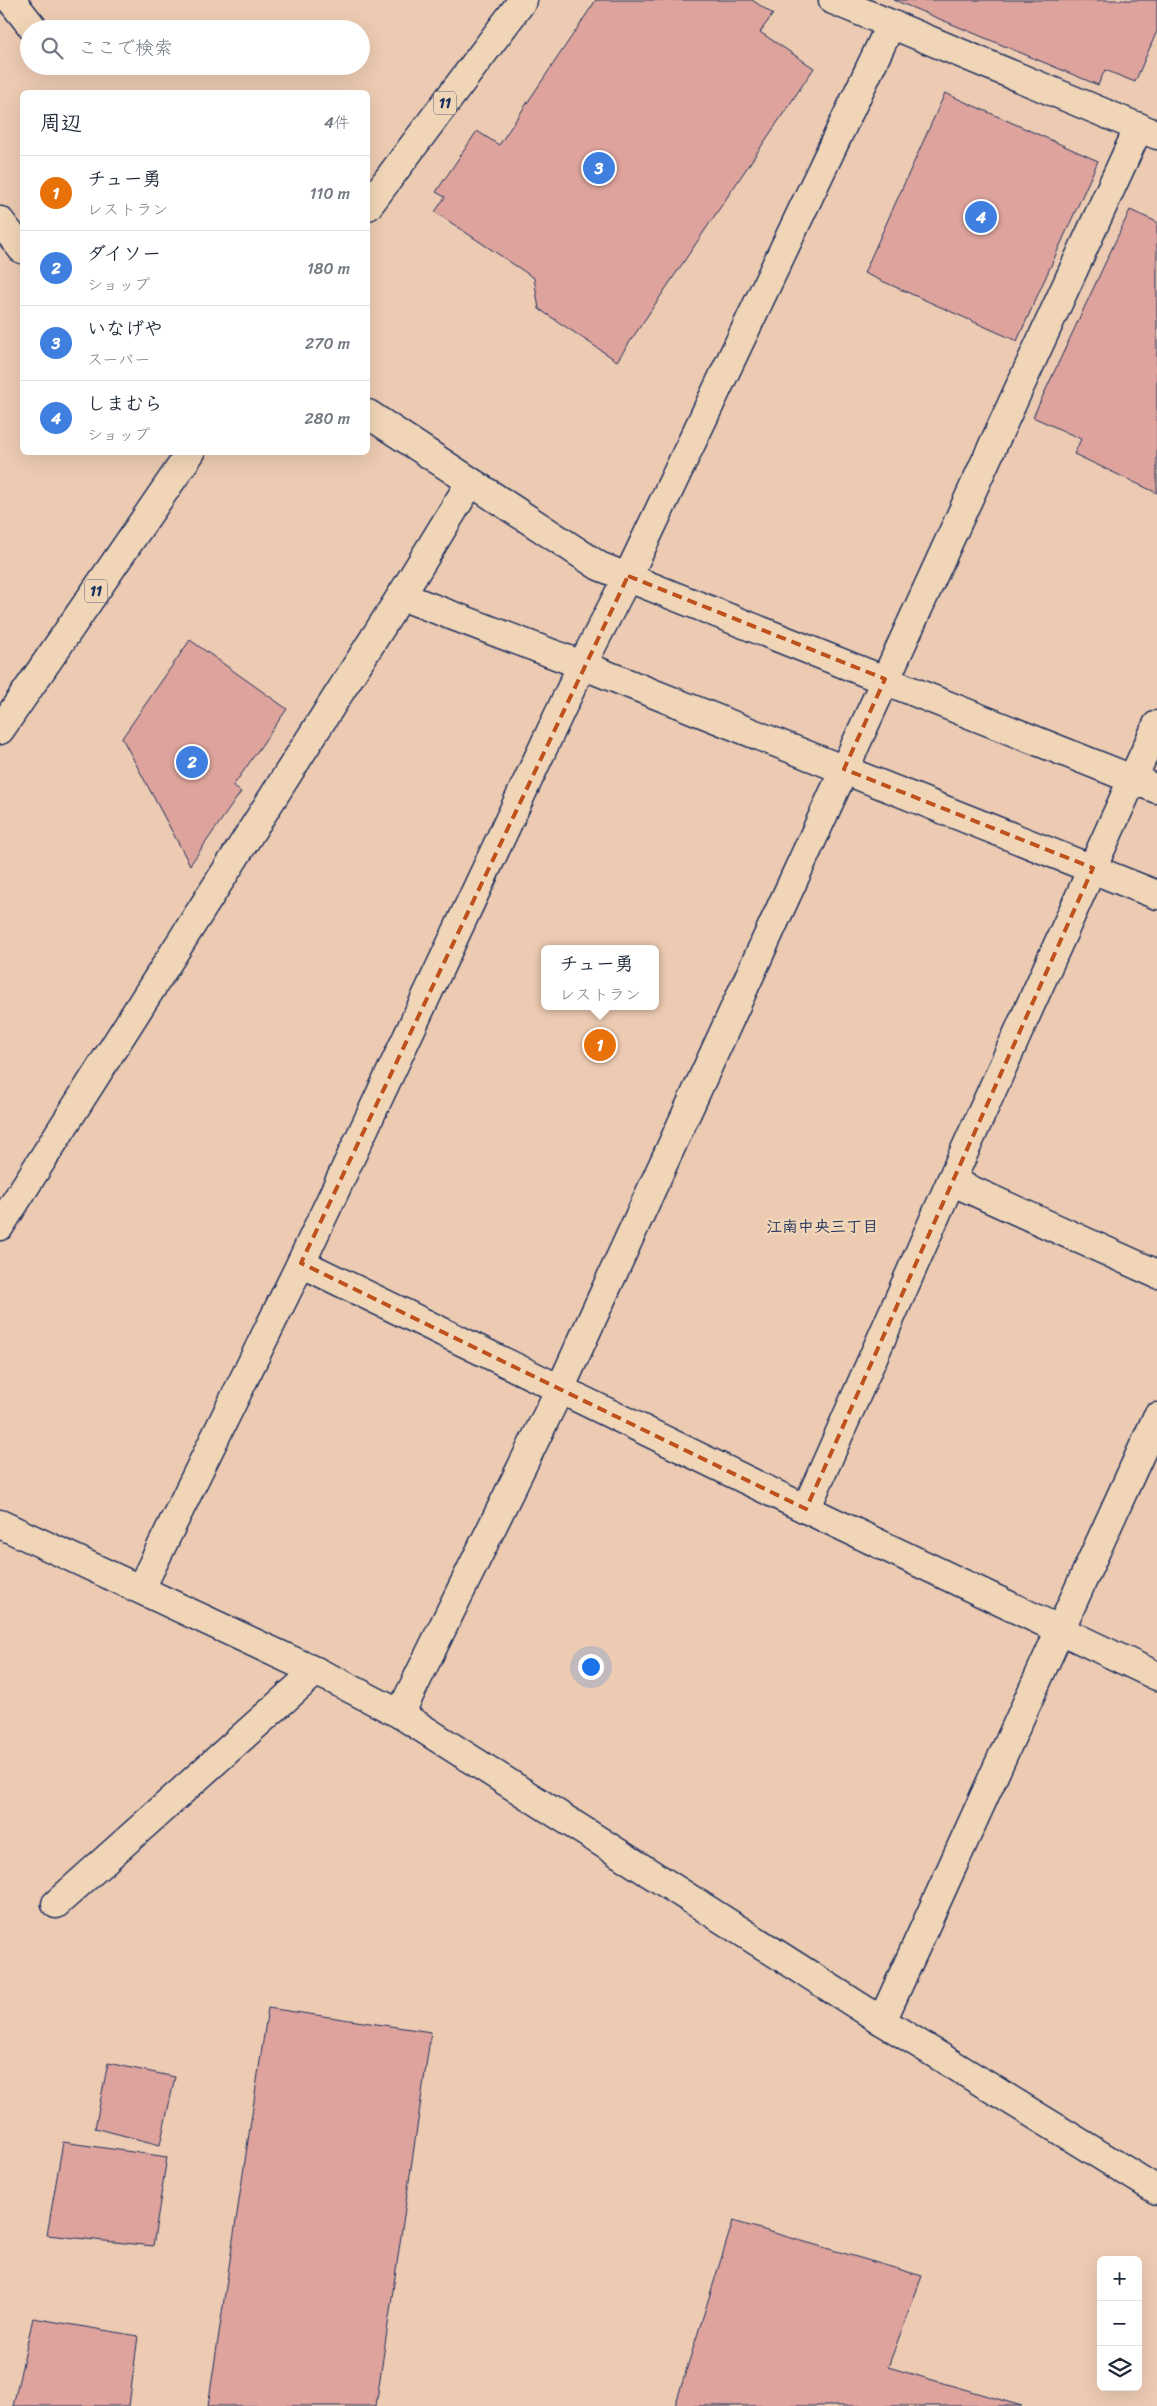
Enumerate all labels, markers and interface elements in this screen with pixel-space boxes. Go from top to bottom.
search box [20,20,370,75]
text: ここで検索 [78,31,173,64]
icon: search [38,34,66,62]
road number: 11 [434,92,456,115]
text: 周辺 [40,104,82,142]
text: 4件 [324,108,350,137]
pin: 3 [583,149,615,187]
text: チュー勇 [87,162,161,195]
text: 1 [53,179,59,208]
text: 110 m [310,179,350,208]
text: レストラン [87,195,168,224]
pin: 4 [965,198,997,236]
text: ダイソー [87,237,161,270]
text: 2 [51,254,61,283]
text: 180 m [307,254,350,283]
text: ショップ [87,270,150,299]
text: いなげや [87,312,163,345]
text: 3 [52,329,60,358]
text: 270 m [305,329,350,358]
text: スーパー [87,345,150,374]
text: しまむら [87,387,163,420]
text: 4 [51,404,61,433]
text: 280 m [305,404,350,433]
text: ショップ [87,420,150,449]
road number: 11 [85,580,107,602]
pin: 2 [176,743,208,781]
popup [541,945,659,1010]
text: チュー勇 [559,947,634,980]
text: レストラン [559,980,641,1009]
pin: 1 [584,1026,616,1064]
district label: 江南中央三丁目 [766,1212,878,1241]
your location [578,1654,604,1680]
map controls [1097,2256,1142,2391]
button: + [1097,2256,1142,2301]
button: − [1097,2301,1142,2346]
button: layers [1097,2346,1142,2391]

